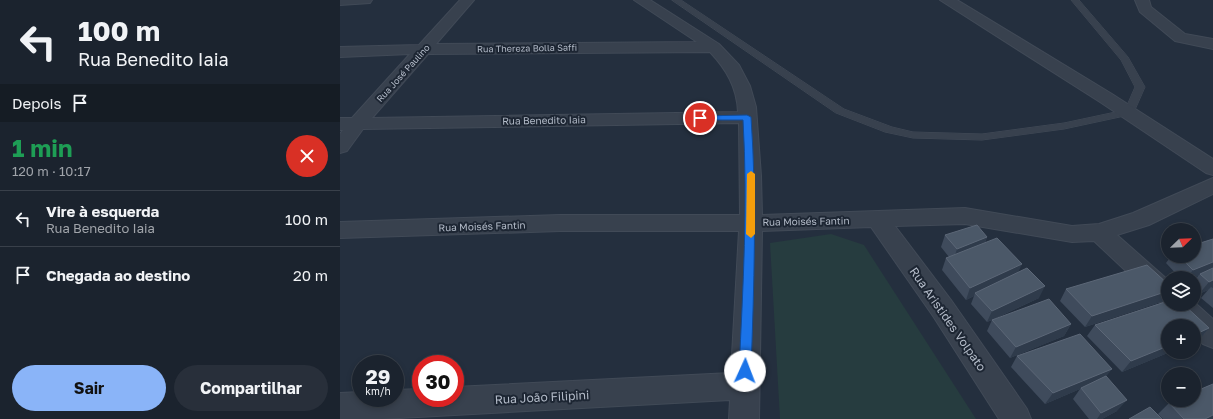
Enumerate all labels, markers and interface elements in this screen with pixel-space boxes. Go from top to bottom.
text: 100 m [78,14,160,47]
icon: left [12,16,64,68]
street label: Rua José Paulino [374,42,432,104]
street label: Rua Thereza Bolla Saffi [477,42,577,54]
text: Rua Benedito Iaia [78,48,229,70]
icon: arrive [69,92,91,114]
text: Depois [12,94,61,112]
pin [683,101,717,135]
icon: arrive [689,107,711,129]
street label: Rua Benedito Iaia [502,113,586,127]
text: 1 min [12,133,72,162]
button: close [286,135,328,177]
text: 120 m · 10:17 [12,163,91,179]
text: Vire à esquerda [46,202,159,220]
icon: left [12,208,34,230]
text: 100 m [285,210,328,228]
street label: Rua Moisés Fantin [762,214,850,228]
street label: Rua Moisés Fantin [438,218,526,234]
text: Rua Benedito Iaia [46,220,155,236]
north arrow [1161,223,1201,263]
map controls [1161,223,1201,407]
icon: arrive [12,264,34,286]
street label: Rua Aristides Volpato [906,264,990,374]
text: Chegada ao destino [46,266,190,284]
text: 20 m [293,266,328,284]
button: layers [1161,271,1201,311]
button: + [1161,319,1201,359]
position arrow [724,350,766,392]
speed limit sign: 30 [412,355,464,407]
text: 29 [366,364,390,388]
button: Sair [12,365,166,411]
button: Compartilhar [174,365,328,411]
button: − [1161,367,1201,407]
text: km/h [365,385,391,397]
street label: Rua João Filipini [494,387,590,407]

